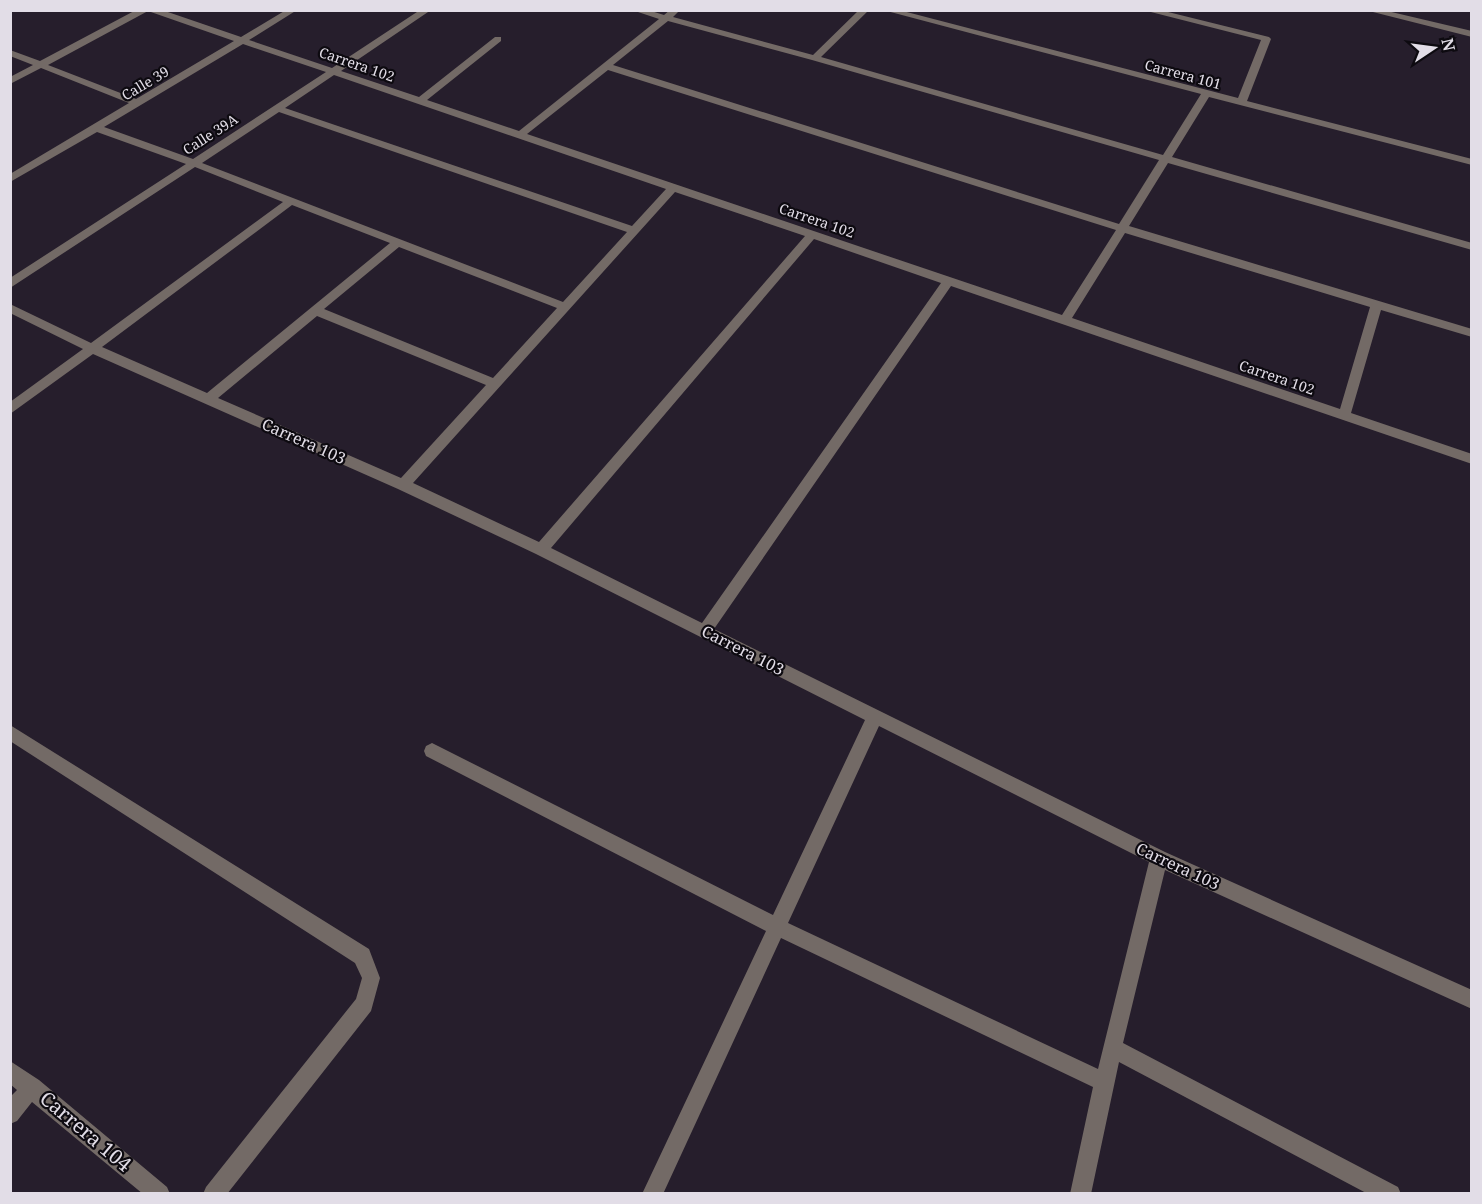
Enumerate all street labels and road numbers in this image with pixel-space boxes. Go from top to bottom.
street label: Carrera 102 [317,42,397,86]
street label: Carrera 101 [1143,55,1223,93]
street label: Calle 39 [118,61,172,105]
street label: Calle 39A [179,109,241,159]
street label: Carrera 102 [777,198,857,242]
street label: Carrera 102 [1237,355,1317,399]
street label: Carrera 103 [259,413,349,469]
street label: Carrera 103 [698,620,788,680]
street label: Carrera 103 [1133,837,1223,895]
street label: Carrera 104 [34,1085,138,1177]

